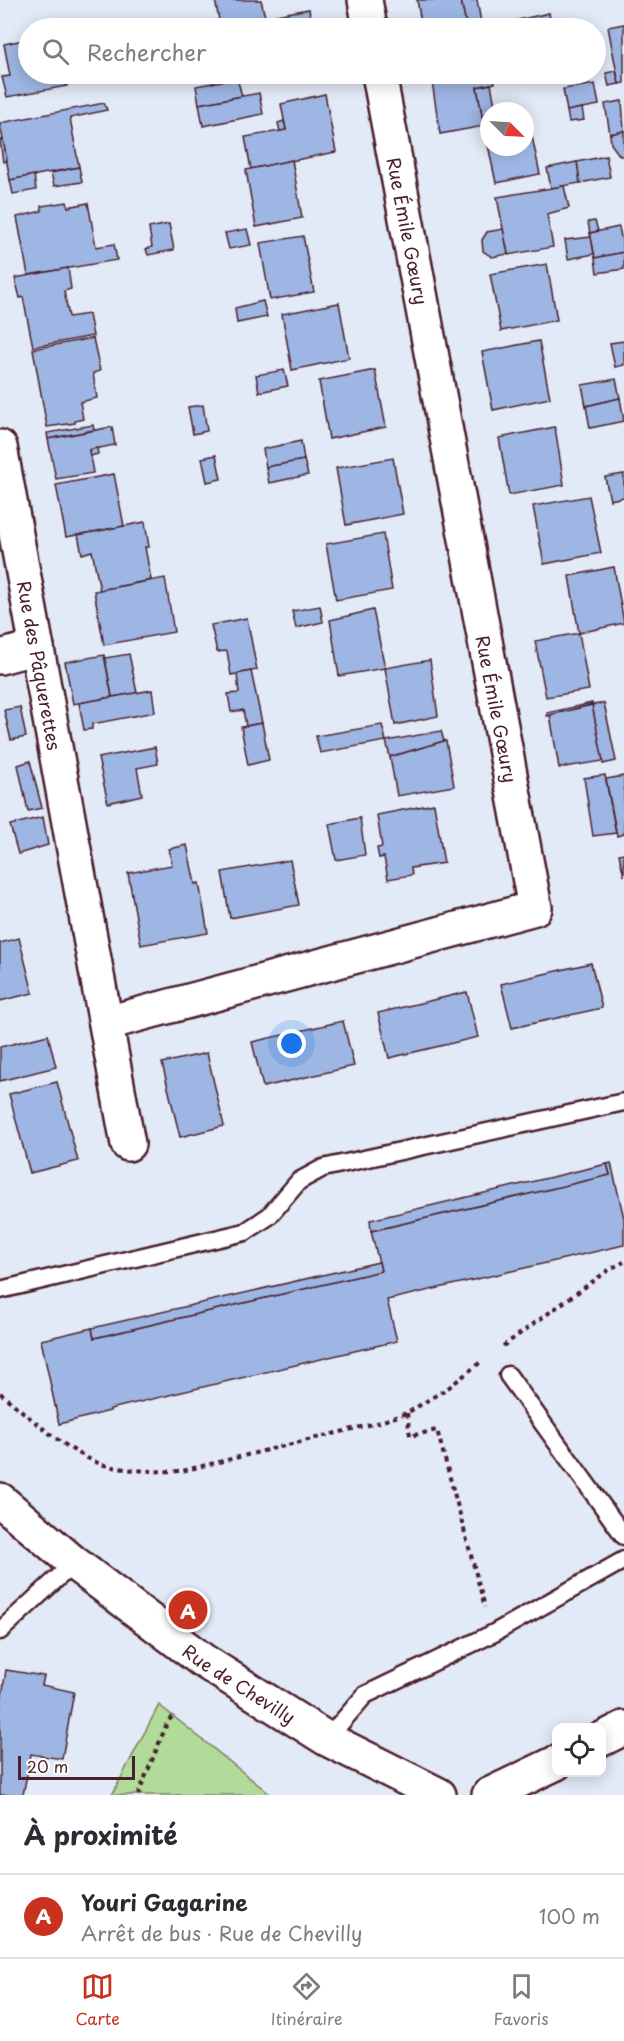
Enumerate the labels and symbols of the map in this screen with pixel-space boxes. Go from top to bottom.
north arrow [480,102,534,156]
street label: Rue Émile Gœury [380,155,436,307]
street label: Rue des Pâquerettes [11,578,69,752]
street label: Rue Émile Gœury [469,633,525,785]
your location [277,1029,306,1058]
pin: A [168,1588,207,1632]
street label: Rue de Chevilly [177,1637,301,1730]
scale bar [18,1753,135,1780]

